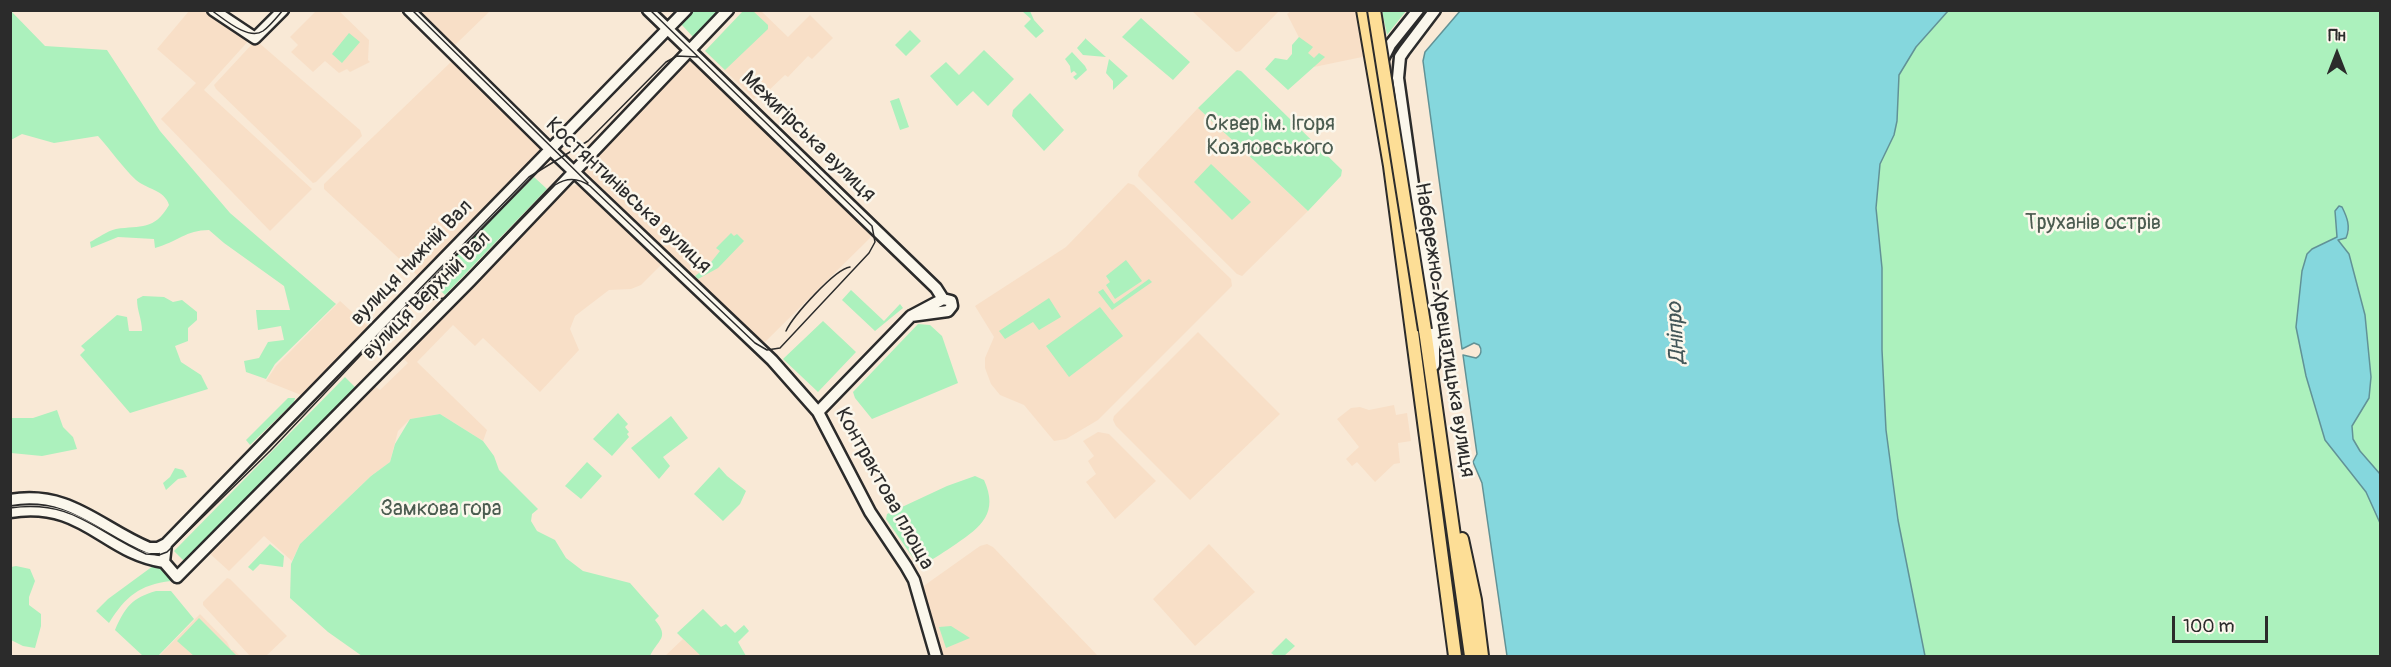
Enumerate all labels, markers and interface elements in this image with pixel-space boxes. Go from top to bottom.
north arrow [2307,24,2367,84]
text: Пн [2328,26,2346,46]
street label: Межигірська вулиця [735,66,881,208]
park label: Сквер ім. Ігоря Козловського [1205,112,1335,162]
street label: Костянтинівська вулиця [540,113,716,279]
street label: Набережно-Хрещатицька вулиця [1408,181,1480,479]
street label: вулиця Нижній Вал [346,195,478,331]
park label: Труханів острів [2025,211,2161,237]
street label: вулиця Верхній Вал [357,226,497,366]
water label: Дніпро [1662,302,1692,364]
street label: Контрактова площа [829,404,939,574]
park label: Замкова гора [380,497,502,523]
scale bar [2175,604,2271,642]
text: 100 m [2183,615,2235,638]

